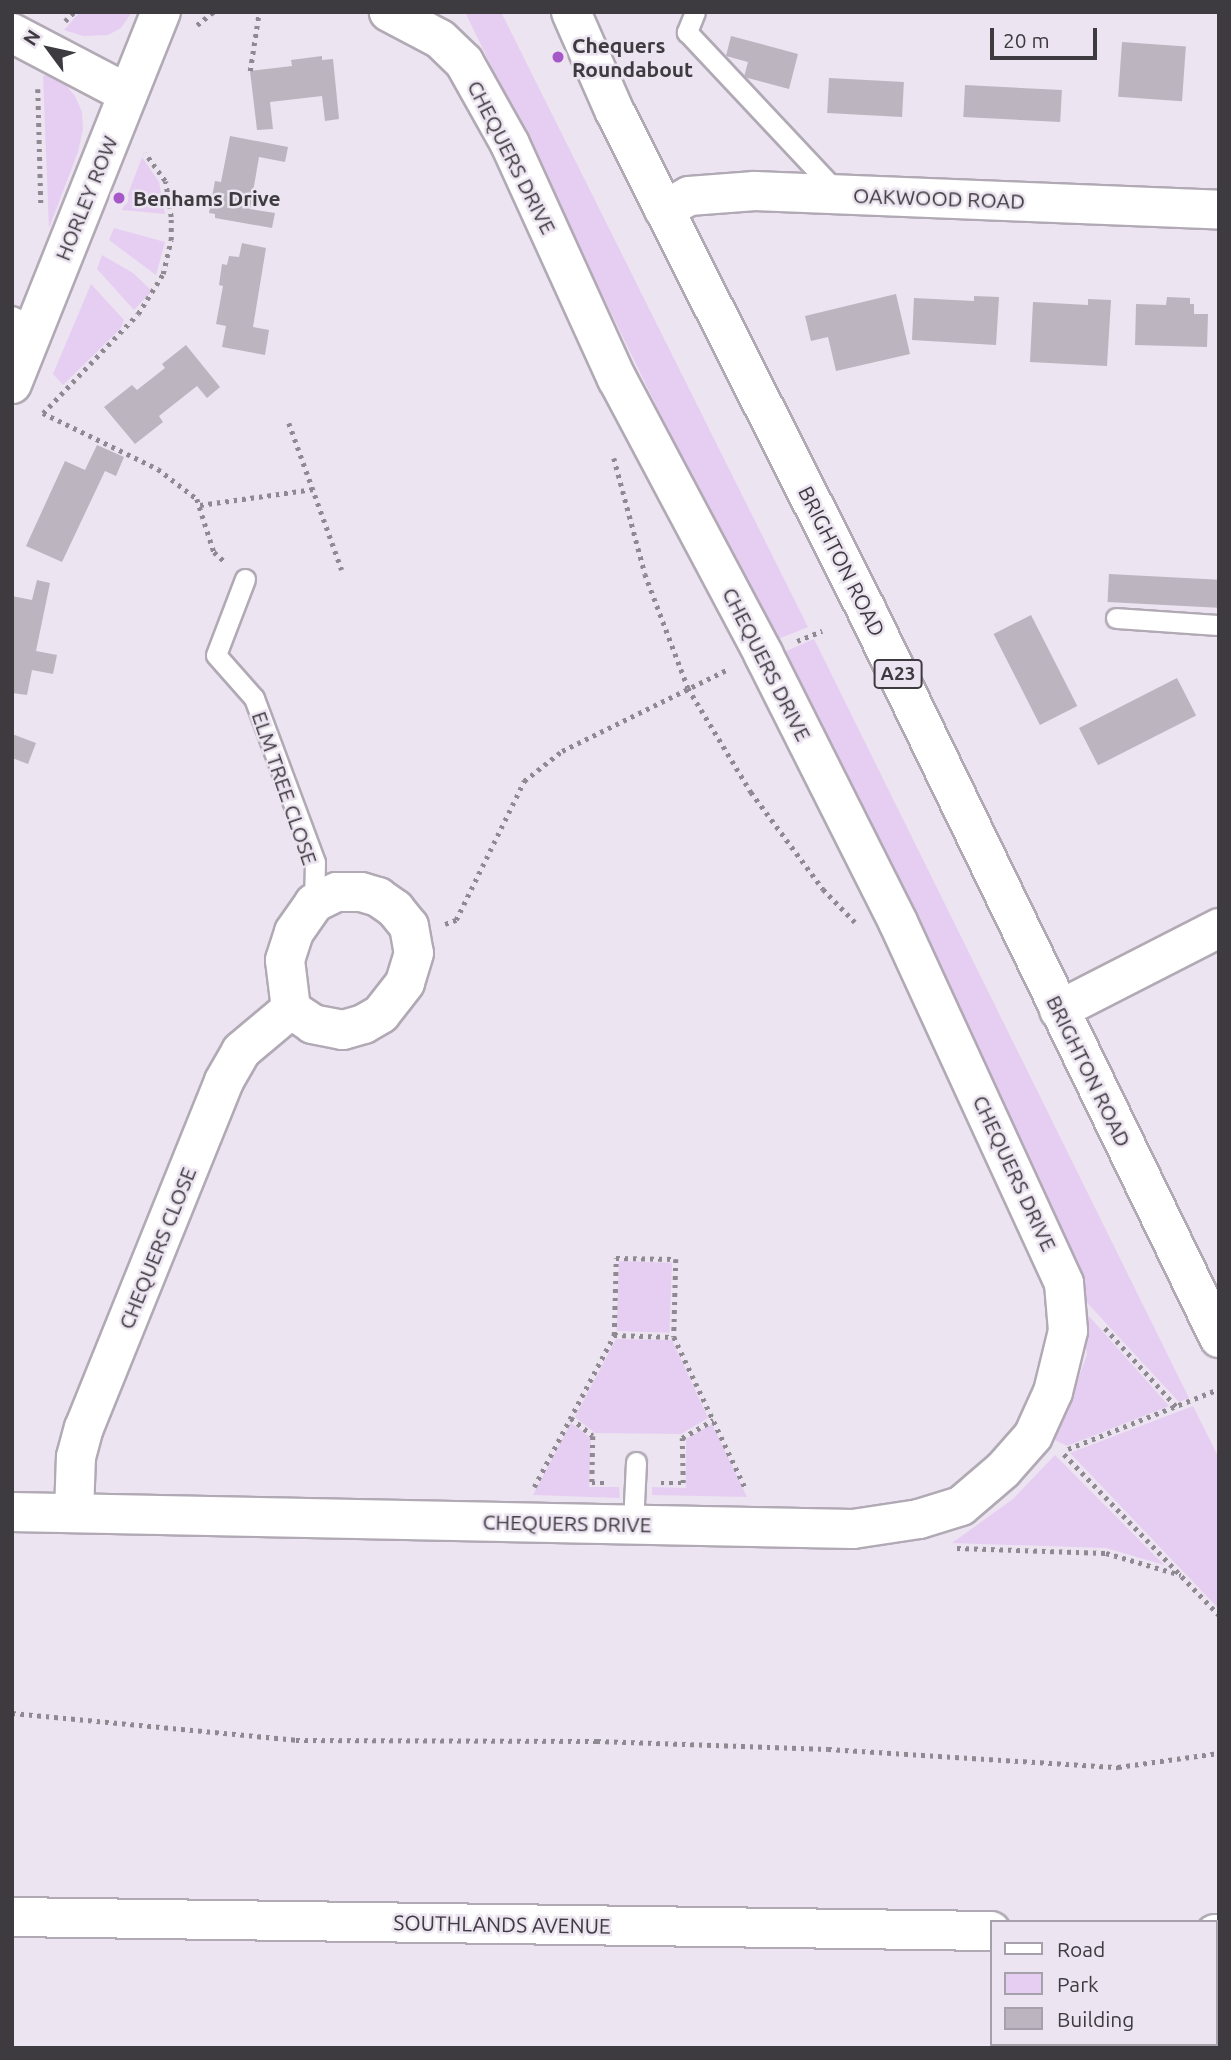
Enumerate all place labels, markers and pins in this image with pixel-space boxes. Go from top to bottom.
place label: Chequers Roundabout [572,32,693,82]
marker: Chequers Roundabout [550,49,566,65]
place label: Benhams Drive [133,185,281,211]
marker: Benhams Drive [111,190,127,206]

